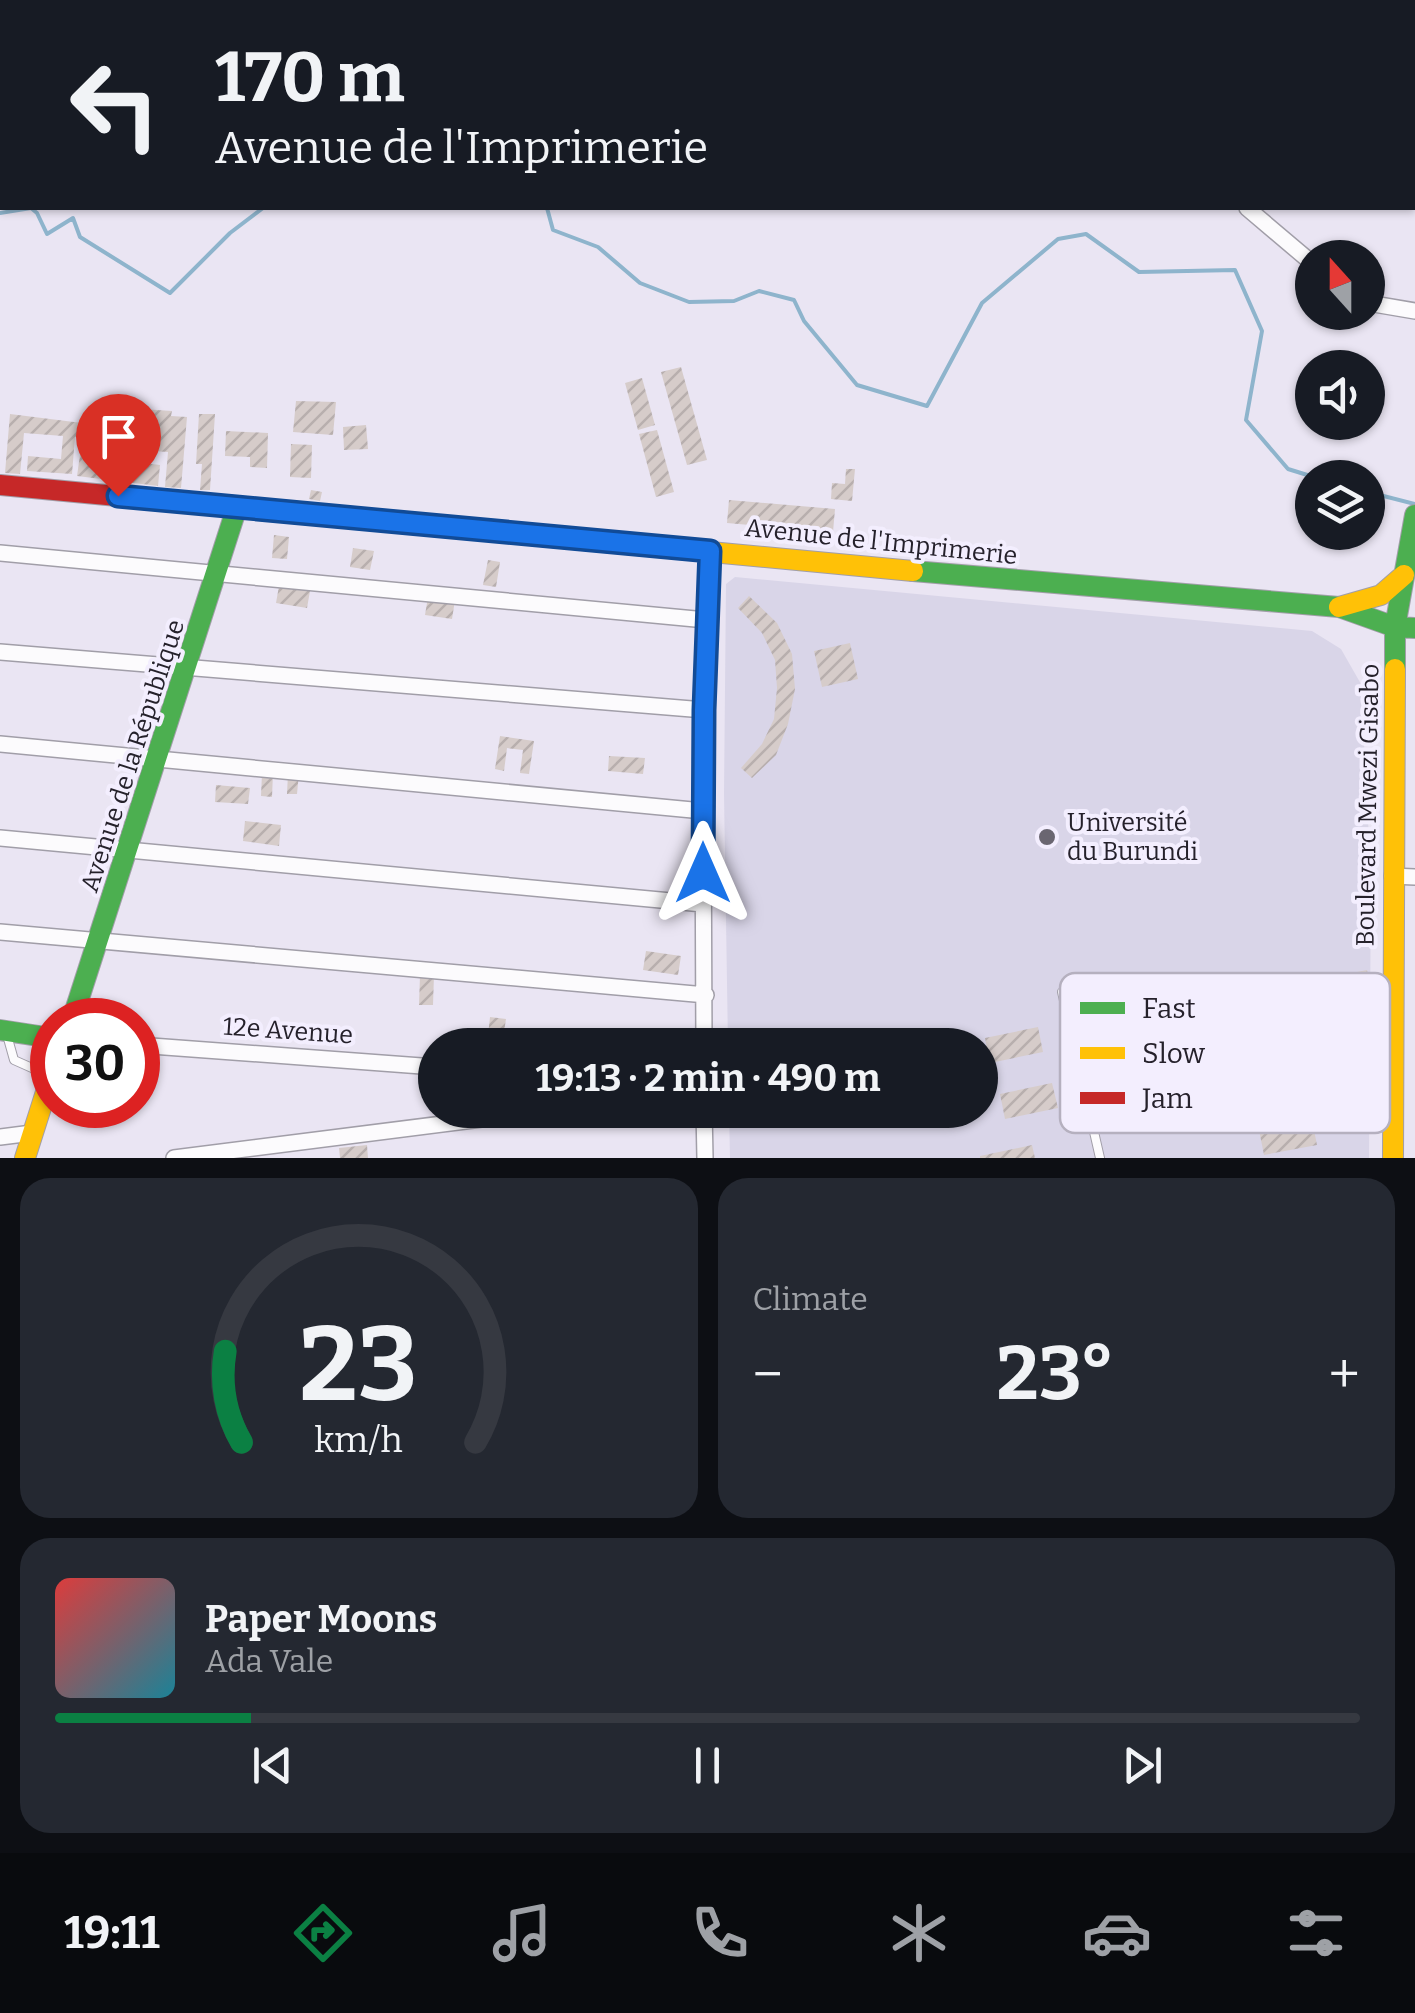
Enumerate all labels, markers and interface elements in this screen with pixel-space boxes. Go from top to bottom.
text: 170 m [215,36,405,120]
icon: left [50,40,180,170]
text: Avenue de l'Imprimerie [215,121,708,175]
north arrow [1295,240,1385,330]
map controls [1295,240,1385,550]
button: sound [1295,350,1385,440]
pin [76,394,161,497]
icon: arrive [91,409,146,464]
button: layers [1295,460,1385,550]
street label: Avenue de l'Imprimerie [743,513,1019,571]
street label: Avenue de la République [75,616,191,896]
street label: Boulevard Mwezi Gisabo [1351,663,1385,947]
place label: Université du Burundi [1067,808,1198,867]
position arrow [651,821,755,925]
marker: Université du Burundi [1036,826,1058,848]
legend [1060,973,1390,1133]
text: Fast [1142,992,1196,1025]
speed limit sign: 30 [30,998,160,1128]
street label: 12e Avenue [222,1011,354,1051]
text: Slow [1142,1037,1205,1070]
text: 19:13 · 2 min · 490 m [536,1055,880,1101]
text: Jam [1141,1082,1193,1115]
text: Climate [753,1280,868,1318]
text: 23 [300,1303,418,1428]
text: 23° [996,1329,1115,1419]
text: − [753,1342,783,1408]
text: + [1329,1342,1360,1408]
text: km/h [315,1419,403,1461]
text: Paper Moons [205,1596,437,1642]
text: Ada Vale [205,1642,333,1680]
icon: previous [245,1738,300,1793]
icon: pause [680,1738,735,1793]
icon: next [1115,1738,1170,1793]
icon: directions [288,1898,358,1968]
icon: music [487,1898,557,1968]
icon: phone [685,1898,755,1968]
icon: climate [884,1898,954,1968]
icon: car [1082,1898,1152,1968]
icon: filters [1281,1898,1351,1968]
text: 19:11 [64,1906,160,1960]

